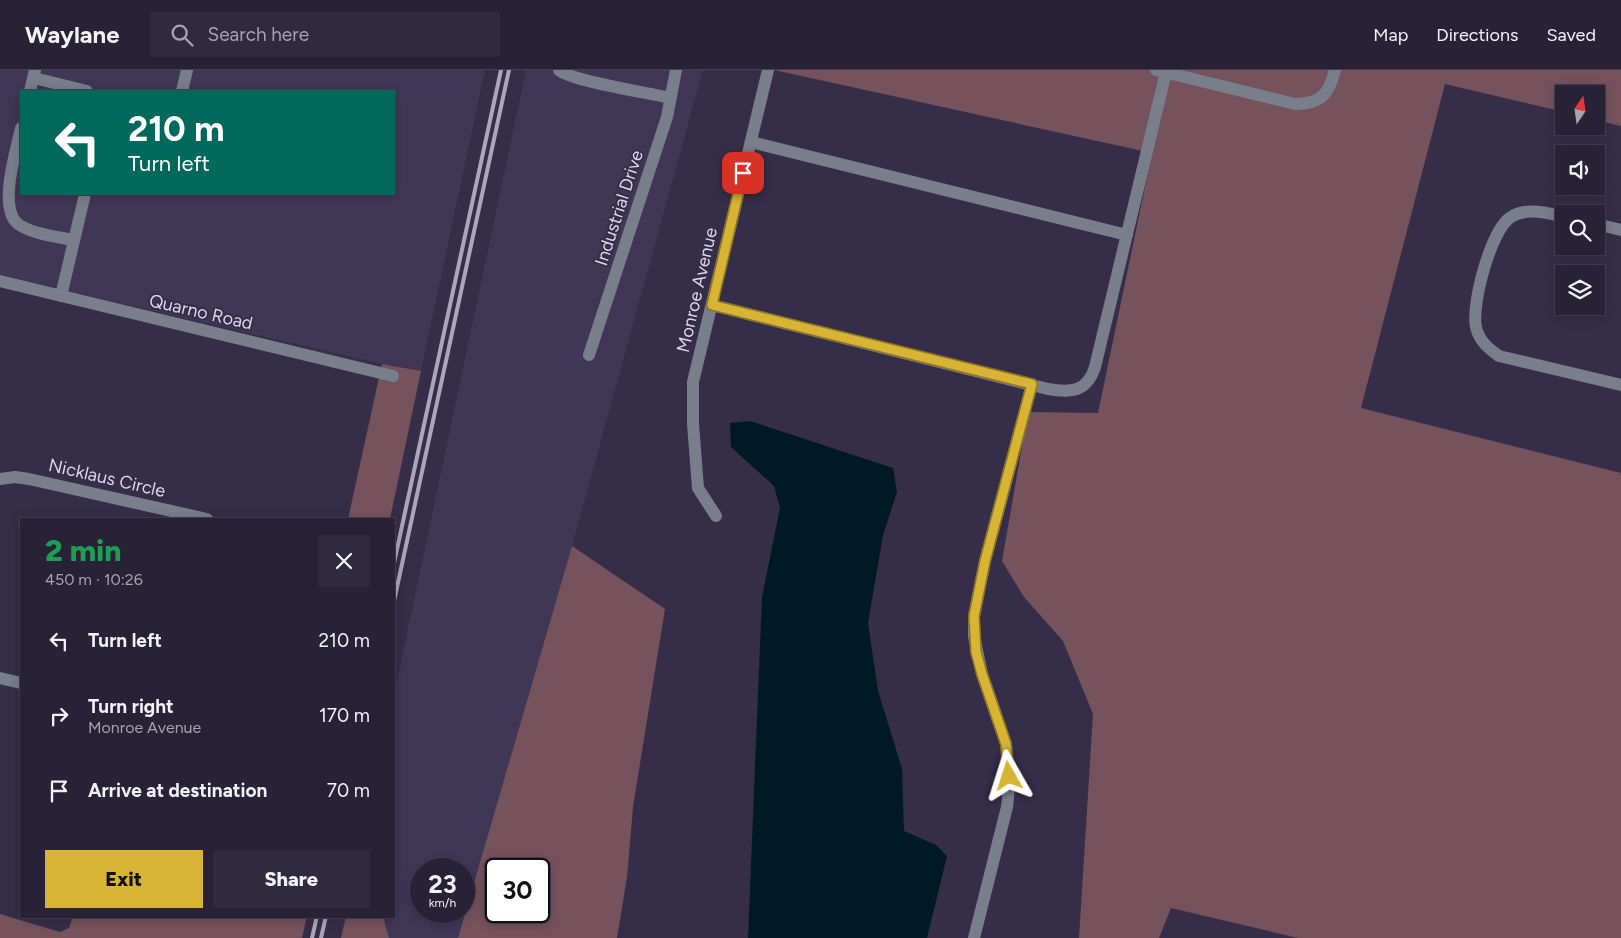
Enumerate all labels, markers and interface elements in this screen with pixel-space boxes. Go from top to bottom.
search box [150,12,500,57]
text: Waylane [25,20,120,49]
icon: search [168,21,196,49]
text: Search here [208,23,309,46]
text: Map [1373,24,1408,46]
text: Directions [1436,24,1518,46]
text: Saved [1546,24,1596,46]
north arrow [1555,85,1605,135]
map controls [1555,85,1605,315]
text: 210 m [128,108,225,150]
icon: left [45,110,110,175]
button: sound [1555,145,1605,195]
street label: Industrial Drive [590,147,648,269]
text: Turn left [128,150,210,177]
pin [722,152,764,194]
icon: arrive [729,159,757,187]
button: search [1555,205,1605,255]
street label: Monroe Avenue [672,225,722,355]
button: layers [1555,265,1605,315]
street label: Quarno Road [147,289,255,335]
street label: Nicklaus Circle [46,454,168,502]
text: 2 min [45,532,122,569]
button: close [318,535,370,587]
text: 450 m · 10:26 [45,570,143,589]
icon: left [45,627,73,655]
text: Turn left [88,629,162,652]
text: 210 m [318,629,370,652]
text: Turn right [88,695,174,718]
icon: right [45,702,73,730]
text: 170 m [319,704,370,727]
text: Monroe Avenue [88,718,201,737]
position arrow [982,749,1034,801]
icon: arrive [45,777,73,805]
text: Arrive at destination [88,779,267,802]
text: 70 m [327,779,370,802]
button: Exit [45,850,203,908]
button: Share [213,850,370,908]
speed limit sign: 30 [485,858,550,923]
text: 23 [428,869,457,899]
text: km/h [429,896,456,910]

